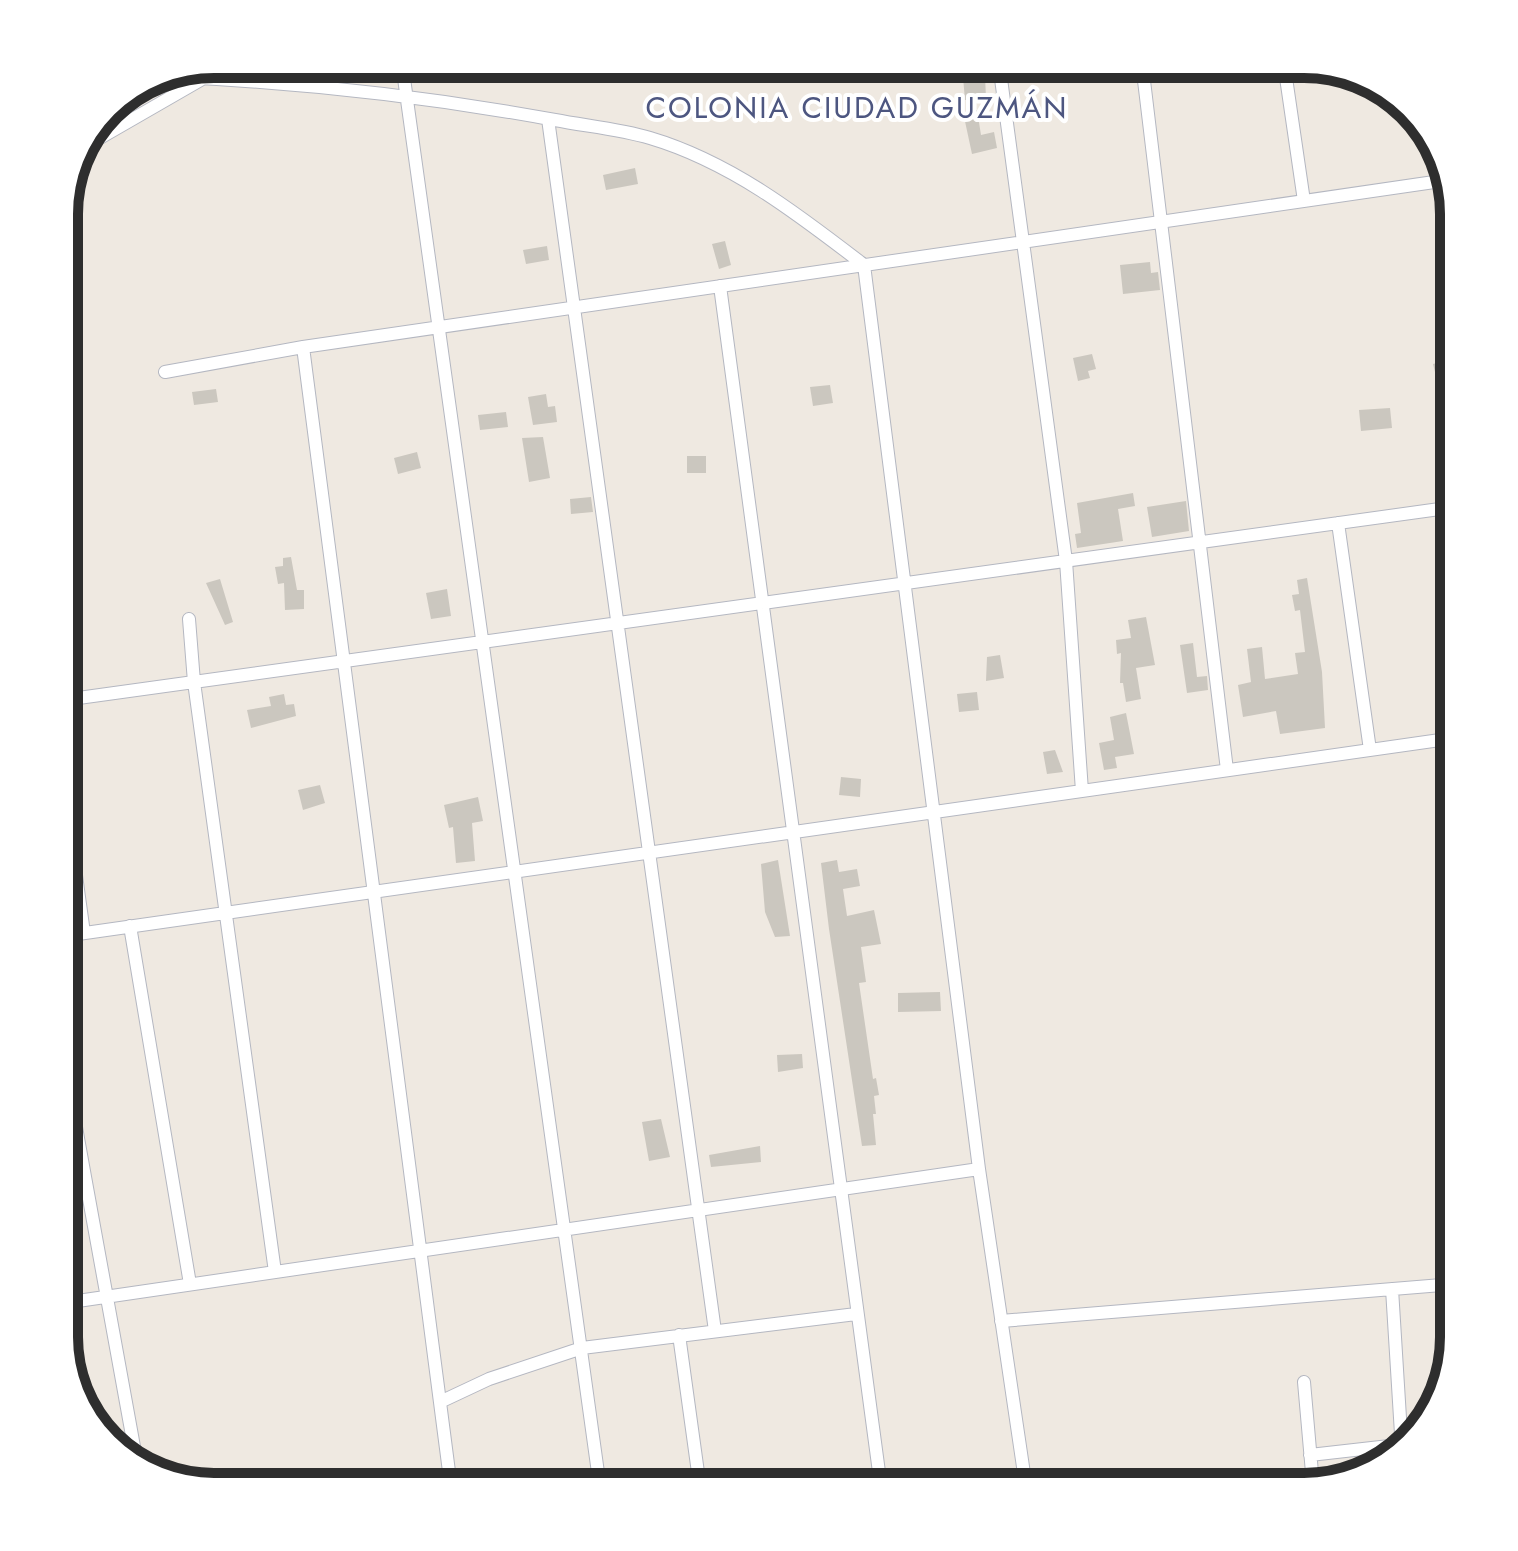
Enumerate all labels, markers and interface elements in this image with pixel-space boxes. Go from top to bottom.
district label: COLONIA CIUDAD GUZMÁN [645,86,1069,129]

